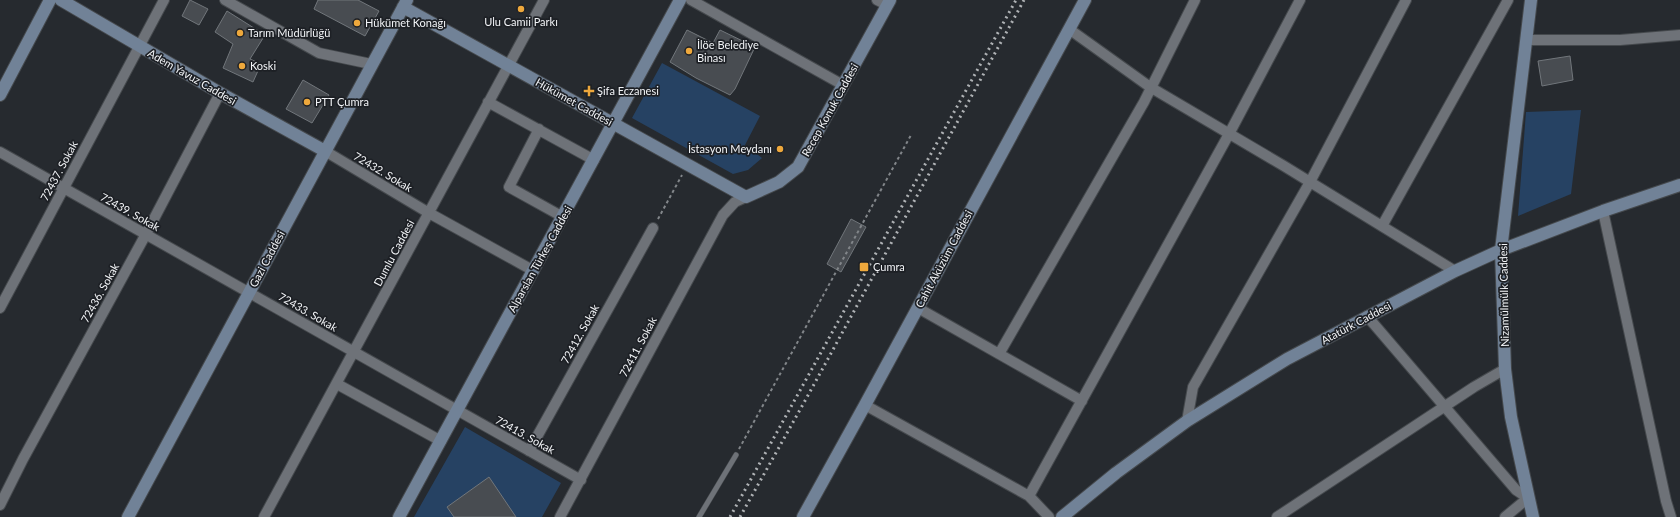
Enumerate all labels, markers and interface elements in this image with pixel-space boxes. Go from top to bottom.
marker: Ulu Camii Parkı [516,4,526,14]
place label: Ulu Camii Parkı [484,15,558,28]
place label: Hükümet Konağı [365,16,446,29]
marker: Hükümet Konağı [352,18,362,28]
place label: Tarım Müdürlüğü [248,26,330,39]
marker: Tarım Müdürlüğü [235,28,245,38]
place label: İlöe Belediye Binası [697,38,759,64]
street label: Adem Yavuz Caddesi [146,46,239,107]
marker: İlöe Belediye Binası [684,46,694,56]
place label: Koski [250,59,276,72]
marker: Koski [237,61,247,71]
street label: Recep Konuk Caddesi [799,61,861,159]
street label: Hükümet Caddesi [533,75,615,128]
place label: Şifa Eczanesi [597,84,659,97]
marker: Şifa Eczanesi [584,86,594,96]
place label: PTT Çumra [315,95,369,108]
marker: PTT Çumra [302,97,312,107]
street label: 72437. Sokak [37,138,80,203]
place label: İstasyon Meydanı [688,142,772,155]
marker: İstasyon Meydanı [775,144,785,154]
street label: 72432. Sokak [352,149,415,194]
street label: 72439. Sokak [98,190,163,233]
street label: Alparslan Türkeş Caddesi [505,203,574,314]
street label: Cahit Aküzüm Caddesi [912,208,975,310]
street label: Dumlu Caddesi [371,217,417,288]
street label: Gazi Caddesi [246,228,287,289]
street label: Nizamülmülk Caddesi [1496,243,1511,347]
street label: 72436. Sokak [78,260,121,325]
place label: Çumra [873,260,905,273]
marker: Çumra [858,261,870,273]
street label: 72433. Sokak [276,289,340,334]
street label: Atatürk Caddesi [1319,299,1393,346]
street label: 72412. Sokak [558,301,601,366]
street label: 72411. Sokak [616,314,659,379]
street label: 72413. Sokak [493,413,558,456]

